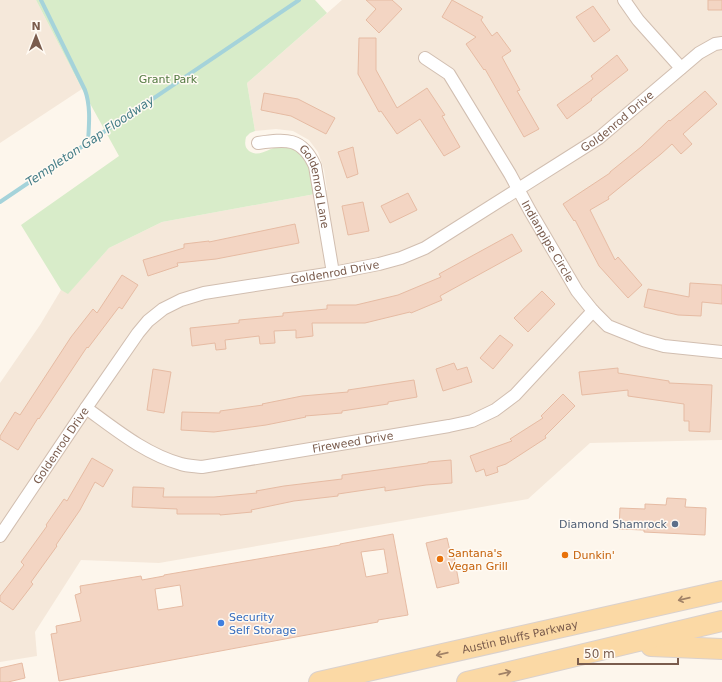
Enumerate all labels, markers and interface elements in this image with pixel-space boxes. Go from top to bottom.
north arrow [16,16,56,56]
text: N [31,20,41,33]
park label: Grant Park [139,73,198,86]
street label: Goldenrod Drive [578,88,656,154]
water label: Templeton Gap Floodway [23,92,157,189]
street label: Goldenrod Lane [297,142,332,230]
street label: Indianpipe Circle [519,198,577,284]
street label: Goldenrod Drive [290,258,381,286]
street label: Goldenrod Drive [30,404,91,486]
street label: Fireweed Drive [311,429,395,455]
place label: Diamond Shamrock [559,518,668,531]
marker: Diamond Shamrock [670,519,680,529]
place label: Santana's Vegan Grill [448,547,508,573]
place label: Dunkin' [573,549,615,562]
marker: Dunkin' [560,550,570,560]
marker: Santana's Vegan Grill [435,554,445,564]
one-way arrow [678,596,691,604]
place label: Security Self Storage [229,611,296,637]
street label: Austin Bluffs Parkway [461,617,580,656]
marker: Security Self Storage [216,618,226,628]
scale bar [578,640,678,666]
text: 50 m [584,647,615,661]
one-way arrow [436,650,449,658]
one-way arrow [498,669,511,676]

